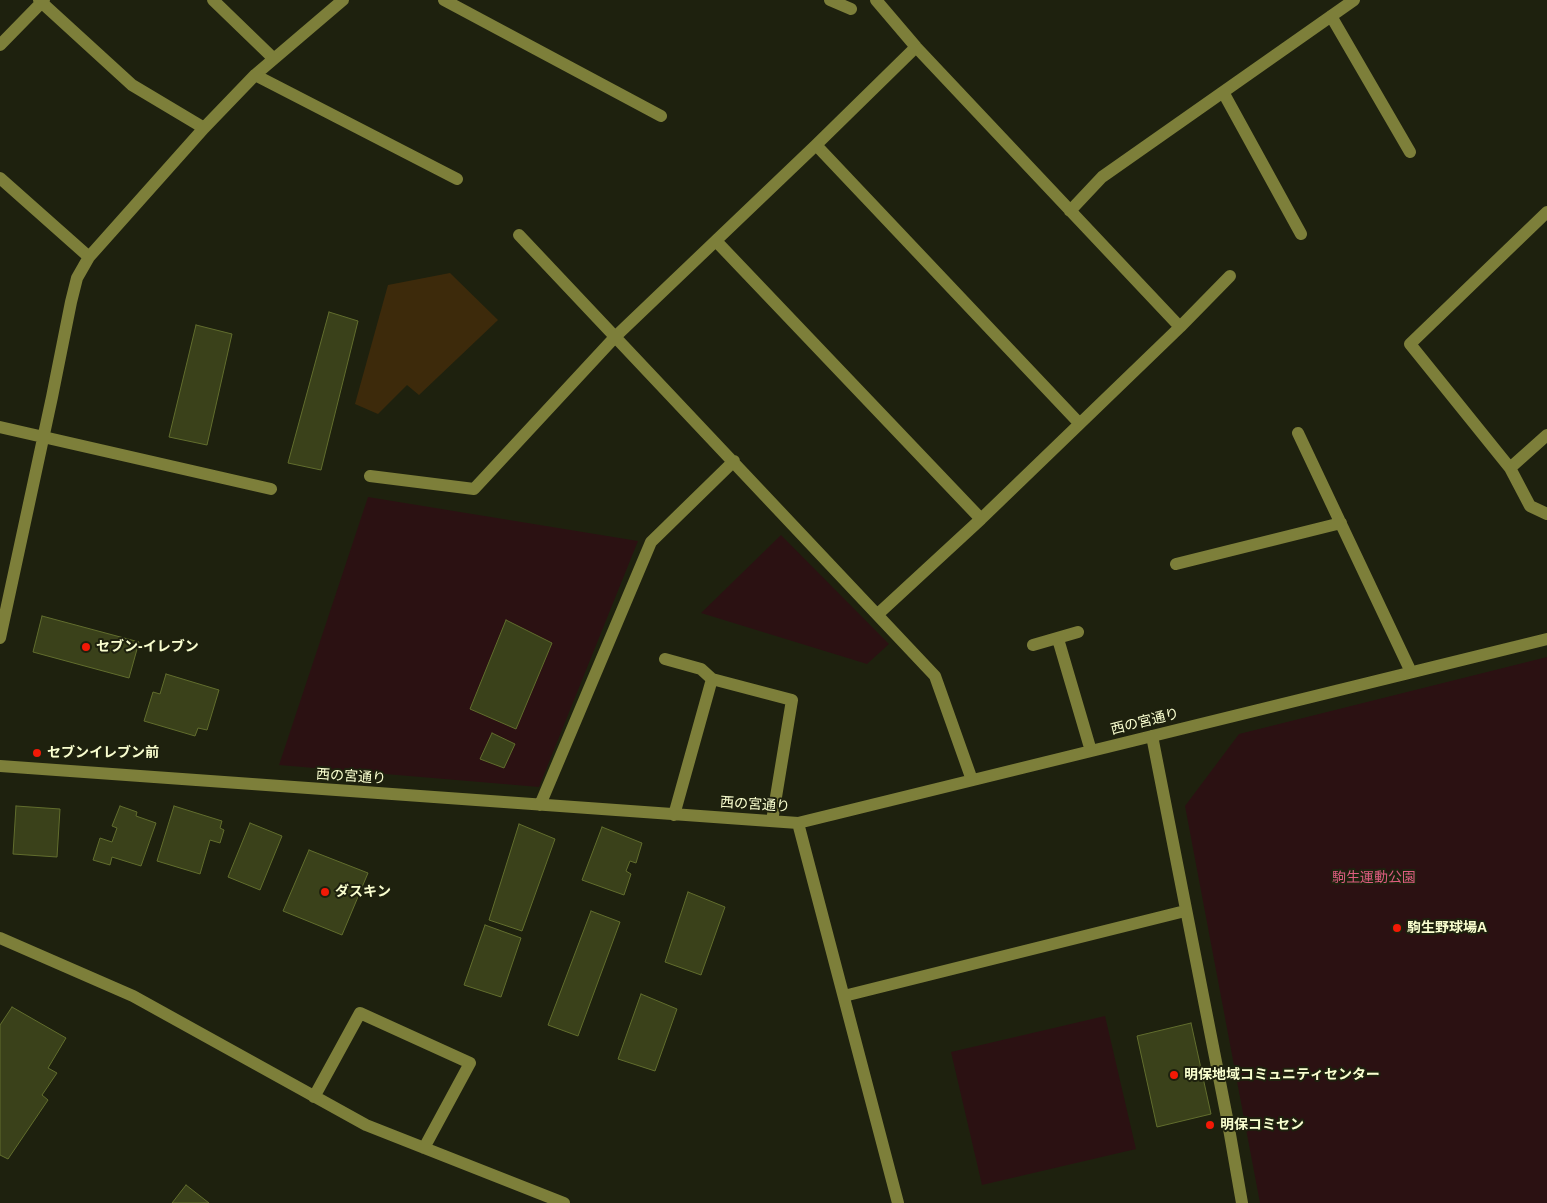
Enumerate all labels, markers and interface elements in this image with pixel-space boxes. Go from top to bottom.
place label: セブン-イレブン [96,639,199,655]
marker: セブン-イレブン [80,641,92,653]
street label: 西の宮通り [1109,705,1181,739]
place label: セブンイレブン前 [47,745,159,761]
marker: セブンイレブン前 [31,747,43,759]
street label: 西の宮通り [315,766,387,788]
street label: 西の宮通り [719,794,791,816]
park label: 駒生運動公園 [1332,870,1416,886]
place label: ダスキン [335,884,391,900]
marker: ダスキン [319,886,331,898]
place label: 駒生野球場A [1407,920,1487,936]
marker: 駒生野球場A [1391,922,1403,934]
place label: 明保地域コミュニティセンター [1184,1067,1380,1083]
marker: 明保地域コミュニティセンター [1168,1069,1180,1081]
place label: 明保コミセン [1220,1117,1304,1133]
marker: 明保コミセン [1204,1119,1216,1131]

